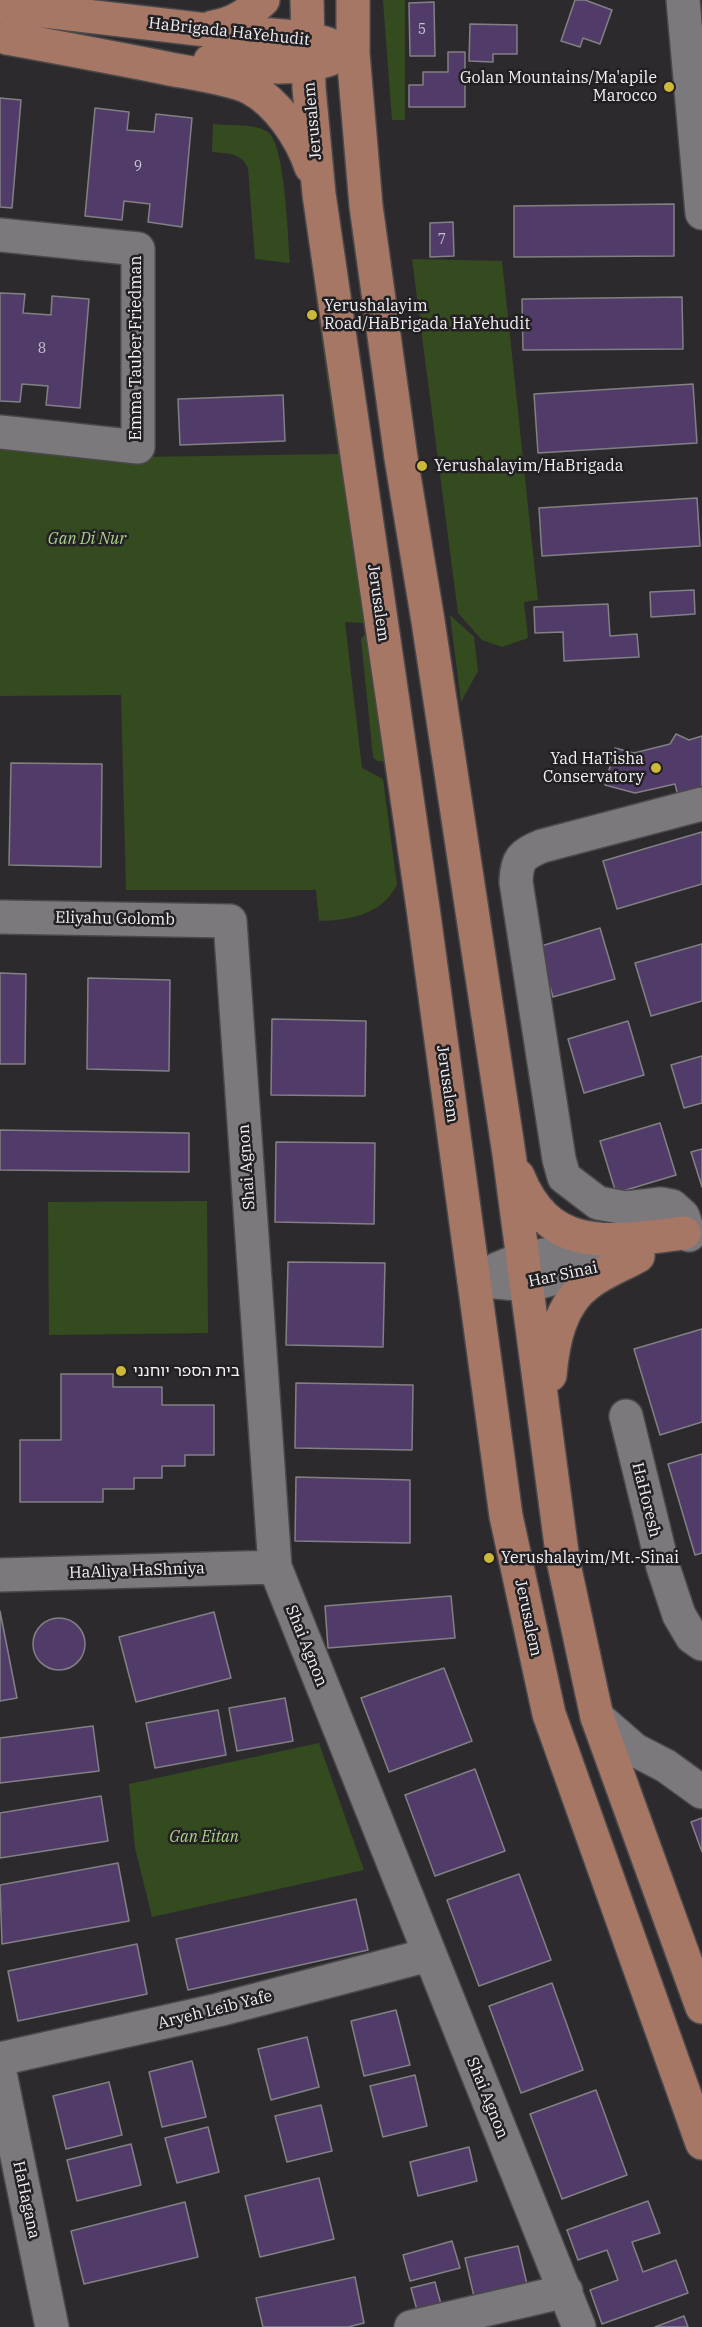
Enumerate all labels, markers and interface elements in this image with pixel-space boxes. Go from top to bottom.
street label: HaBrigada HaYehudit [147,14,311,50]
house number: 5 [418,22,426,38]
place label: Golan Mountains/Ma'apile Marocco [460,68,657,106]
marker: Golan Mountains/Ma'apile Marocco [662,80,676,94]
street label: Jerusalem [300,81,326,161]
house number: 9 [134,159,142,175]
house number: 7 [438,232,446,248]
street label: Emma Tauber Friedman [126,255,146,441]
place label: Yerushalayim Road/HaBrigada HaYehudit [324,296,530,334]
marker: Yerushalayim Road/HaBrigada HaYehudit [305,308,319,322]
house number: 8 [38,341,46,357]
place label: Yerushalayim/HaBrigada [434,456,624,476]
marker: Yerushalayim/HaBrigada [415,459,429,473]
park label: Gan Di Nur [48,529,126,549]
street label: Jerusalem [363,563,393,643]
place label: Yad HaTisha Conservatory [543,749,644,787]
marker: Yad HaTisha Conservatory [649,761,663,775]
street label: Eliyahu Golomb [55,908,175,930]
street label: Jerusalem [432,1044,462,1124]
street label: Shai Agnon [234,1123,260,1211]
street label: Har Sinai [526,1258,600,1292]
place label: בית הספר יוחנני [133,1361,240,1381]
marker: בית הספר יוחנני [114,1364,128,1378]
street label: HaHoresh [627,1461,665,1539]
place label: Yerushalayim/Mt.-Sinai [501,1548,679,1568]
marker: Yerushalayim/Mt.-Sinai [482,1551,496,1565]
street label: HaAliya HaShniya [69,1559,205,1583]
street label: Jerusalem [510,1578,546,1658]
street label: Shai Agnon [281,1603,331,1689]
park label: Gan Eitan [169,1827,239,1847]
street label: Aryeh Leib Yafe [156,1987,274,2033]
street label: Shai Agnon [462,2055,512,2141]
street label: HaHagana [8,2159,44,2241]

